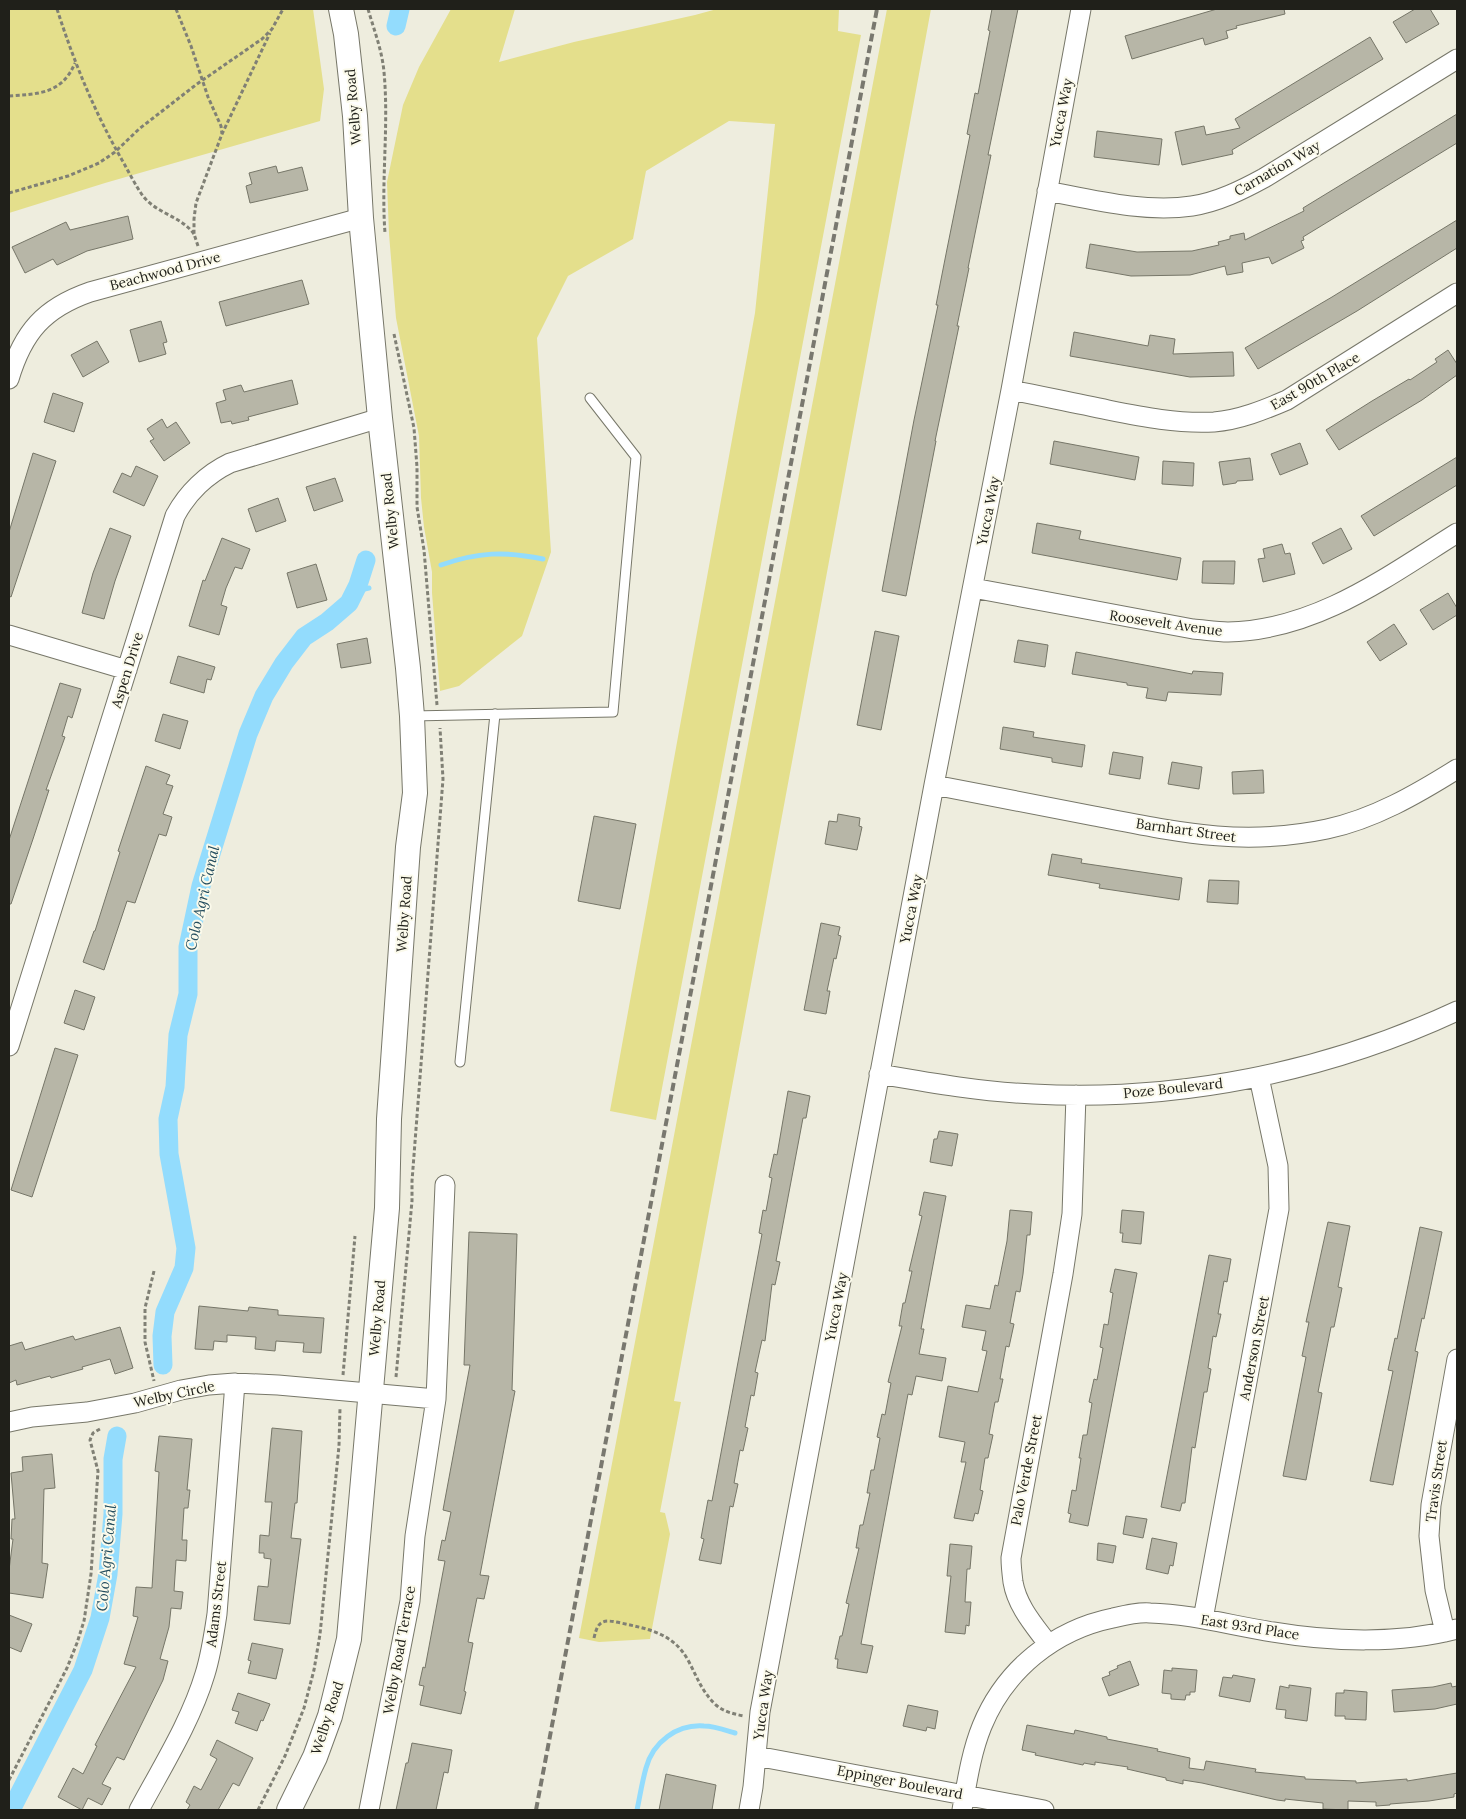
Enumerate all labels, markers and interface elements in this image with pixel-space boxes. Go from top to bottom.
street label: Welby Road [341,68,365,146]
street label: Yucca Way [1045,76,1077,150]
street label: Carnation Way [1231,136,1324,200]
street label: Beachwood Drive [108,247,223,294]
street label: East 90th Place [1267,348,1363,414]
street label: Welby Road [377,472,403,550]
street label: Yucca Way [972,474,1004,548]
street label: Roosevelt Avenue [1108,606,1224,640]
street label: Aspen Drive [107,629,147,711]
street label: Barnhart Street [1135,814,1238,846]
water label: Colo Agri Canal [181,843,223,952]
street label: Yucca Way [895,872,927,946]
street label: Welby Road [392,875,416,953]
street label: Poze Boulevard [1122,1074,1224,1102]
street label: Yucca Way [820,1270,852,1344]
street label: Welby Road [365,1279,389,1357]
street label: Anderson Street [1235,1294,1273,1403]
street label: Welby Circle [132,1377,217,1411]
street label: Palo Verde Street [1006,1412,1046,1527]
street label: Travis Street [1421,1438,1451,1523]
water label: Colo Agri Canal [92,1503,120,1612]
street label: Adams Street [202,1559,230,1649]
street label: Welby Road Terrace [379,1584,419,1716]
street label: East 93rd Place [1199,1610,1301,1644]
street label: Yucca Way [749,1668,777,1742]
street label: Welby Road [307,1679,347,1757]
street label: Eppinger Boulevard [836,1761,964,1803]

